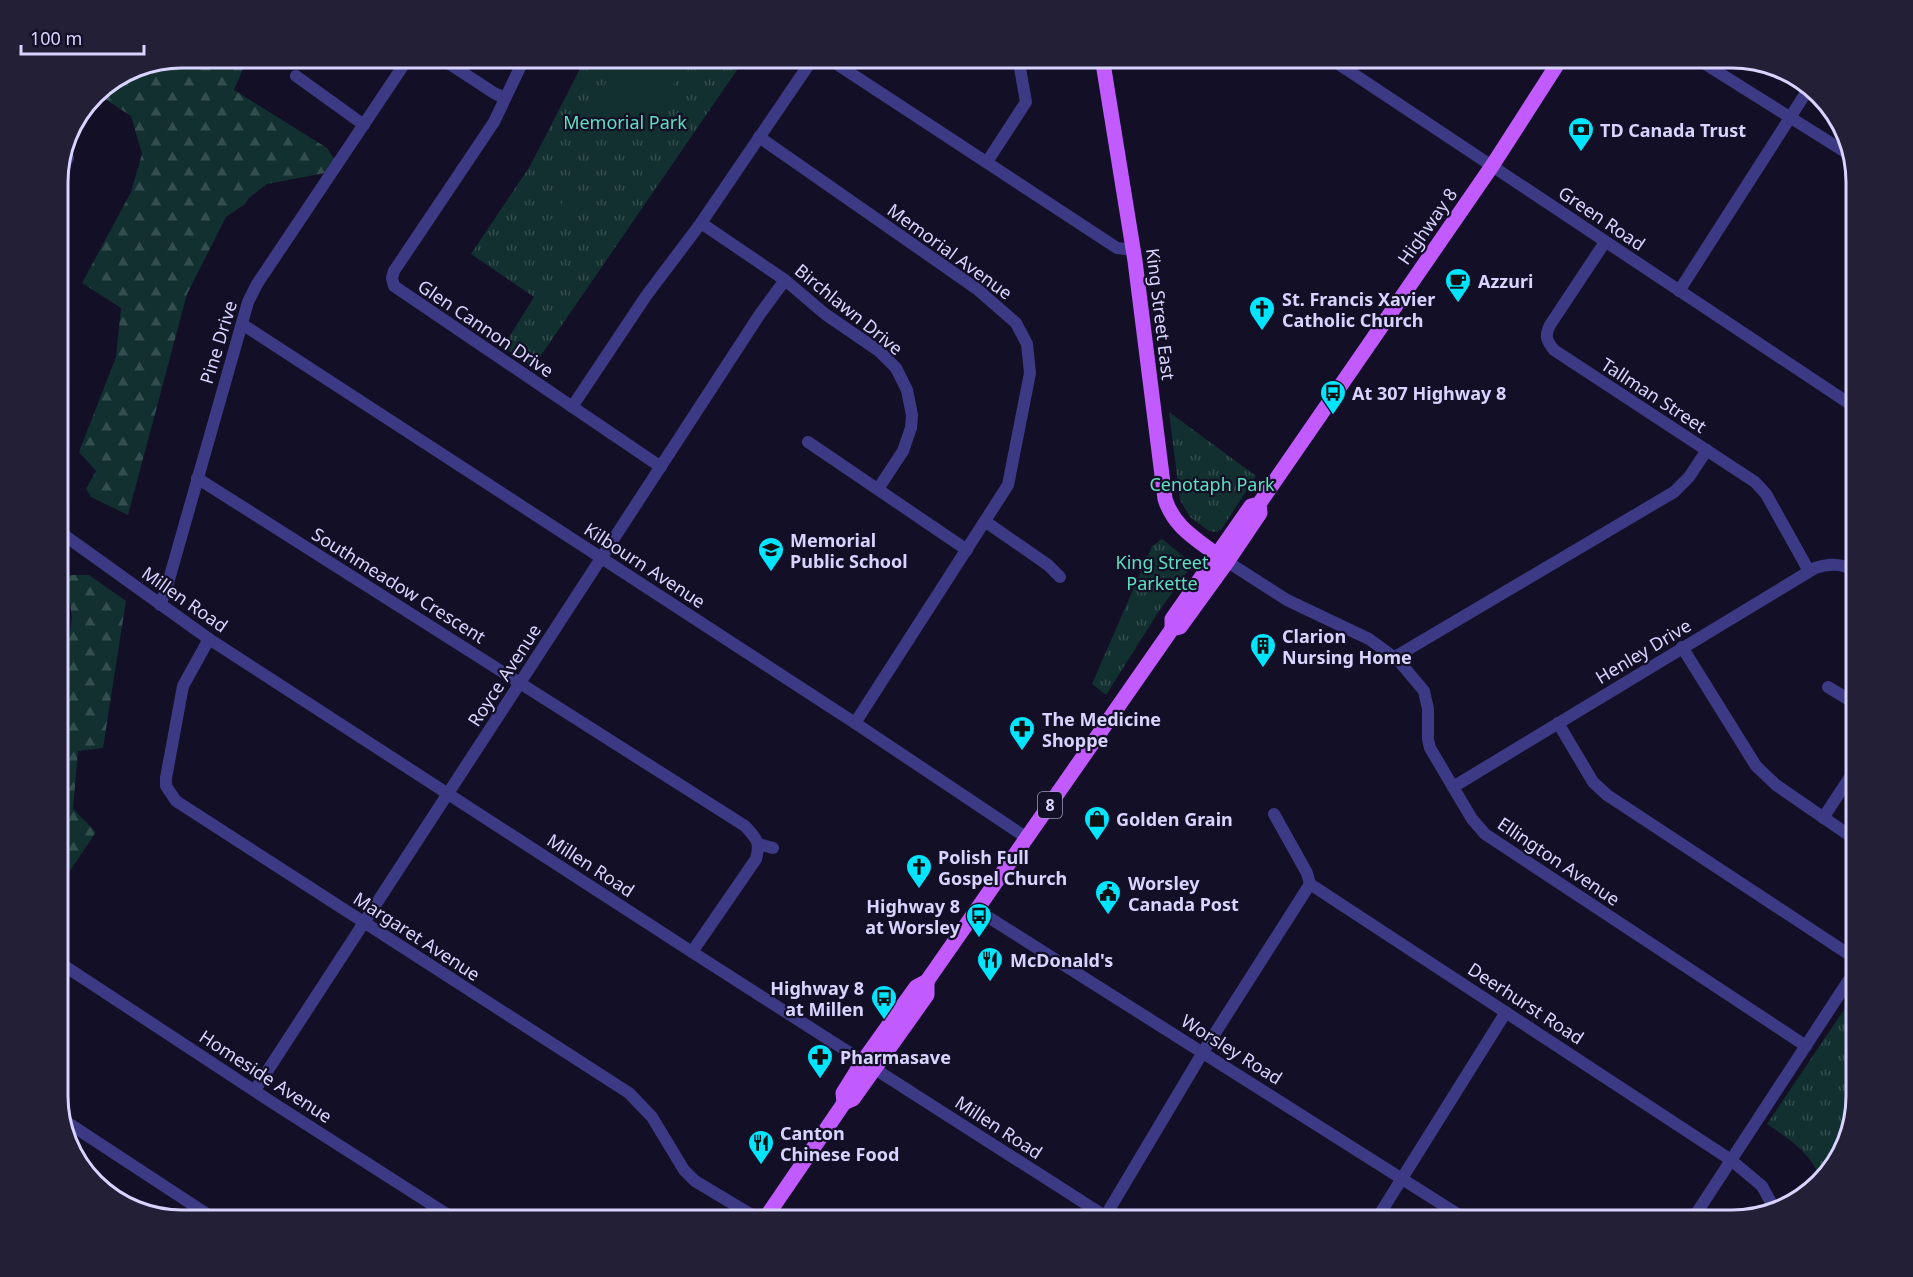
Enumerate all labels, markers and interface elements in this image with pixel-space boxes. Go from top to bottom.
scale bar [21,18,144,56]
text: 100 m [30,26,82,50]
park label: Memorial Park [563,110,687,134]
bank icon: TD Canada Trust [1566,115,1596,153]
place label: TD Canada Trust [1600,118,1746,142]
street label: Green Road [1554,180,1650,256]
street label: Highway 8 [1392,183,1462,269]
street label: Memorial Avenue [883,198,1017,304]
street label: King Street East [1141,247,1181,382]
street label: Birchlawn Drive [790,258,908,360]
cafe icon: Azzuri [1443,266,1473,304]
place label: Azzuri [1478,269,1533,293]
street label: Glen Cannon Drive [414,274,558,382]
place label: St. Francis Xavier Catholic Church [1282,287,1435,332]
church icon: St. Francis Xavier Catholic Church [1247,294,1277,332]
street label: Pine Drive [194,297,242,387]
street label: Tallman Street [1597,352,1712,438]
bus stop icon: At 307 Highway 8 [1318,378,1348,416]
place label: At 307 Highway 8 [1352,381,1506,405]
park label: Cenotaph Park [1149,472,1275,496]
street label: Kilbourn Avenue [580,517,710,613]
street label: Southmeadow Crescent [308,522,491,649]
place label: Memorial Public School [790,528,908,573]
school or university icon: Memorial Public School [756,535,786,573]
park label: King Street Parkette [1116,550,1209,595]
street label: Millen Road [137,561,233,637]
street label: Henley Drive [1591,613,1695,689]
street label: Royce Avenue [462,619,546,731]
place label: Clarion Nursing Home [1282,624,1412,669]
building icon: Clarion Nursing Home [1248,631,1278,669]
place label: The Medicine Shoppe [1042,707,1161,752]
pharmacy icon: The Medicine Shoppe [1007,714,1037,752]
road number: 8 [1038,792,1062,818]
shop icon: Golden Grain [1082,804,1112,842]
place label: Golden Grain [1116,807,1233,831]
street label: Ellington Avenue [1493,811,1625,911]
street label: Millen Road [543,828,639,902]
place label: Polish Full Gospel Church [938,845,1067,890]
church icon: Polish Full Gospel Church [904,852,934,890]
place label: Worsley Canada Post [1128,871,1239,916]
public building icon: Worsley Canada Post [1093,878,1123,916]
street label: Margaret Avenue [349,886,485,986]
place label: Highway 8 at Worsley [865,894,961,939]
bus stop icon: Highway 8 at Worsley [964,901,994,939]
restaurant icon: McDonald's [975,945,1005,983]
place label: McDonald's [1010,948,1113,972]
street label: Deerhurst Road [1463,957,1589,1049]
place label: Highway 8 at Millen [770,976,864,1021]
bus stop icon: Highway 8 at Millen [869,983,899,1021]
street label: Worsley Road [1177,1008,1287,1090]
street label: Homeside Avenue [195,1024,337,1128]
pharmacy icon: Pharmasave [805,1042,835,1080]
place label: Pharmasave [840,1045,951,1069]
street label: Millen Road [951,1090,1047,1164]
place label: Canton Chinese Food [780,1121,899,1166]
restaurant icon: Canton Chinese Food [746,1128,776,1166]

